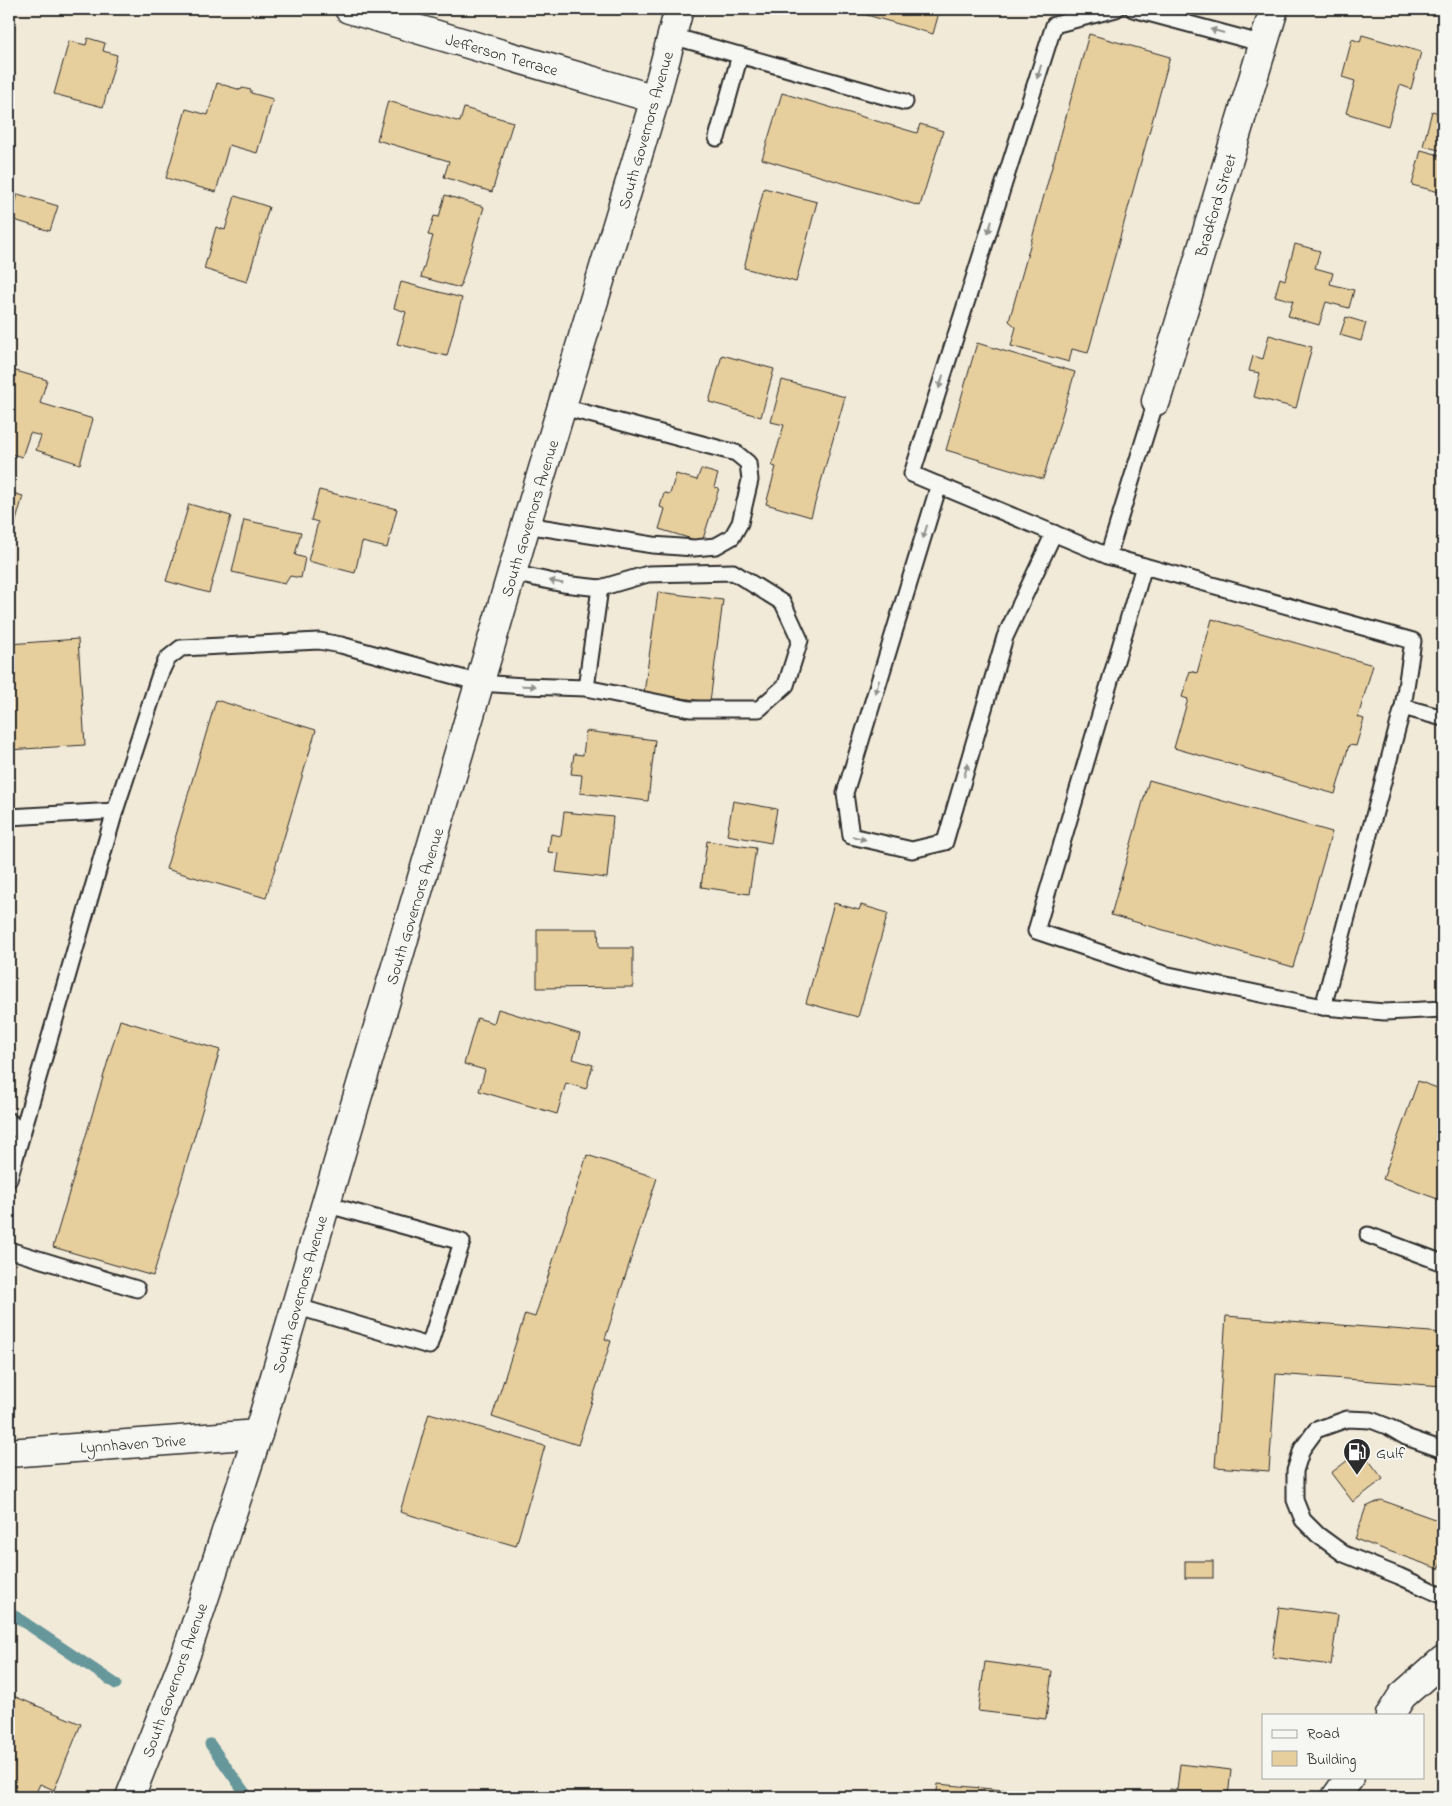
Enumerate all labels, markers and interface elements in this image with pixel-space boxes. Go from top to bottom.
one-way arrow [1209,27,1224,35]
street label: Jefferson Terrace [442,28,561,84]
street label: South Governors Avenue [613,48,681,212]
one-way arrow [1035,64,1042,79]
street label: Bradford Street [1190,151,1244,261]
one-way arrow [986,219,994,234]
one-way arrow [937,374,945,389]
street label: South Governors Avenue [496,436,566,600]
one-way arrow [921,525,929,540]
one-way arrow [547,578,563,586]
one-way arrow [873,680,881,695]
one-way arrow [521,683,537,691]
one-way arrow [962,763,970,778]
street label: South Governors Avenue [381,824,451,988]
one-way arrow [852,834,867,842]
street label: South Governors Avenue [267,1212,335,1376]
street label: Lynnhaven Drive [79,1429,188,1461]
fuel station icon: Gulf [1342,1437,1372,1476]
place label: Gulf [1376,1442,1406,1466]
street label: South Governors Avenue [137,1599,215,1761]
legend [1262,1714,1424,1778]
text: Road [1307,1723,1340,1745]
text: Building [1306,1749,1356,1772]

